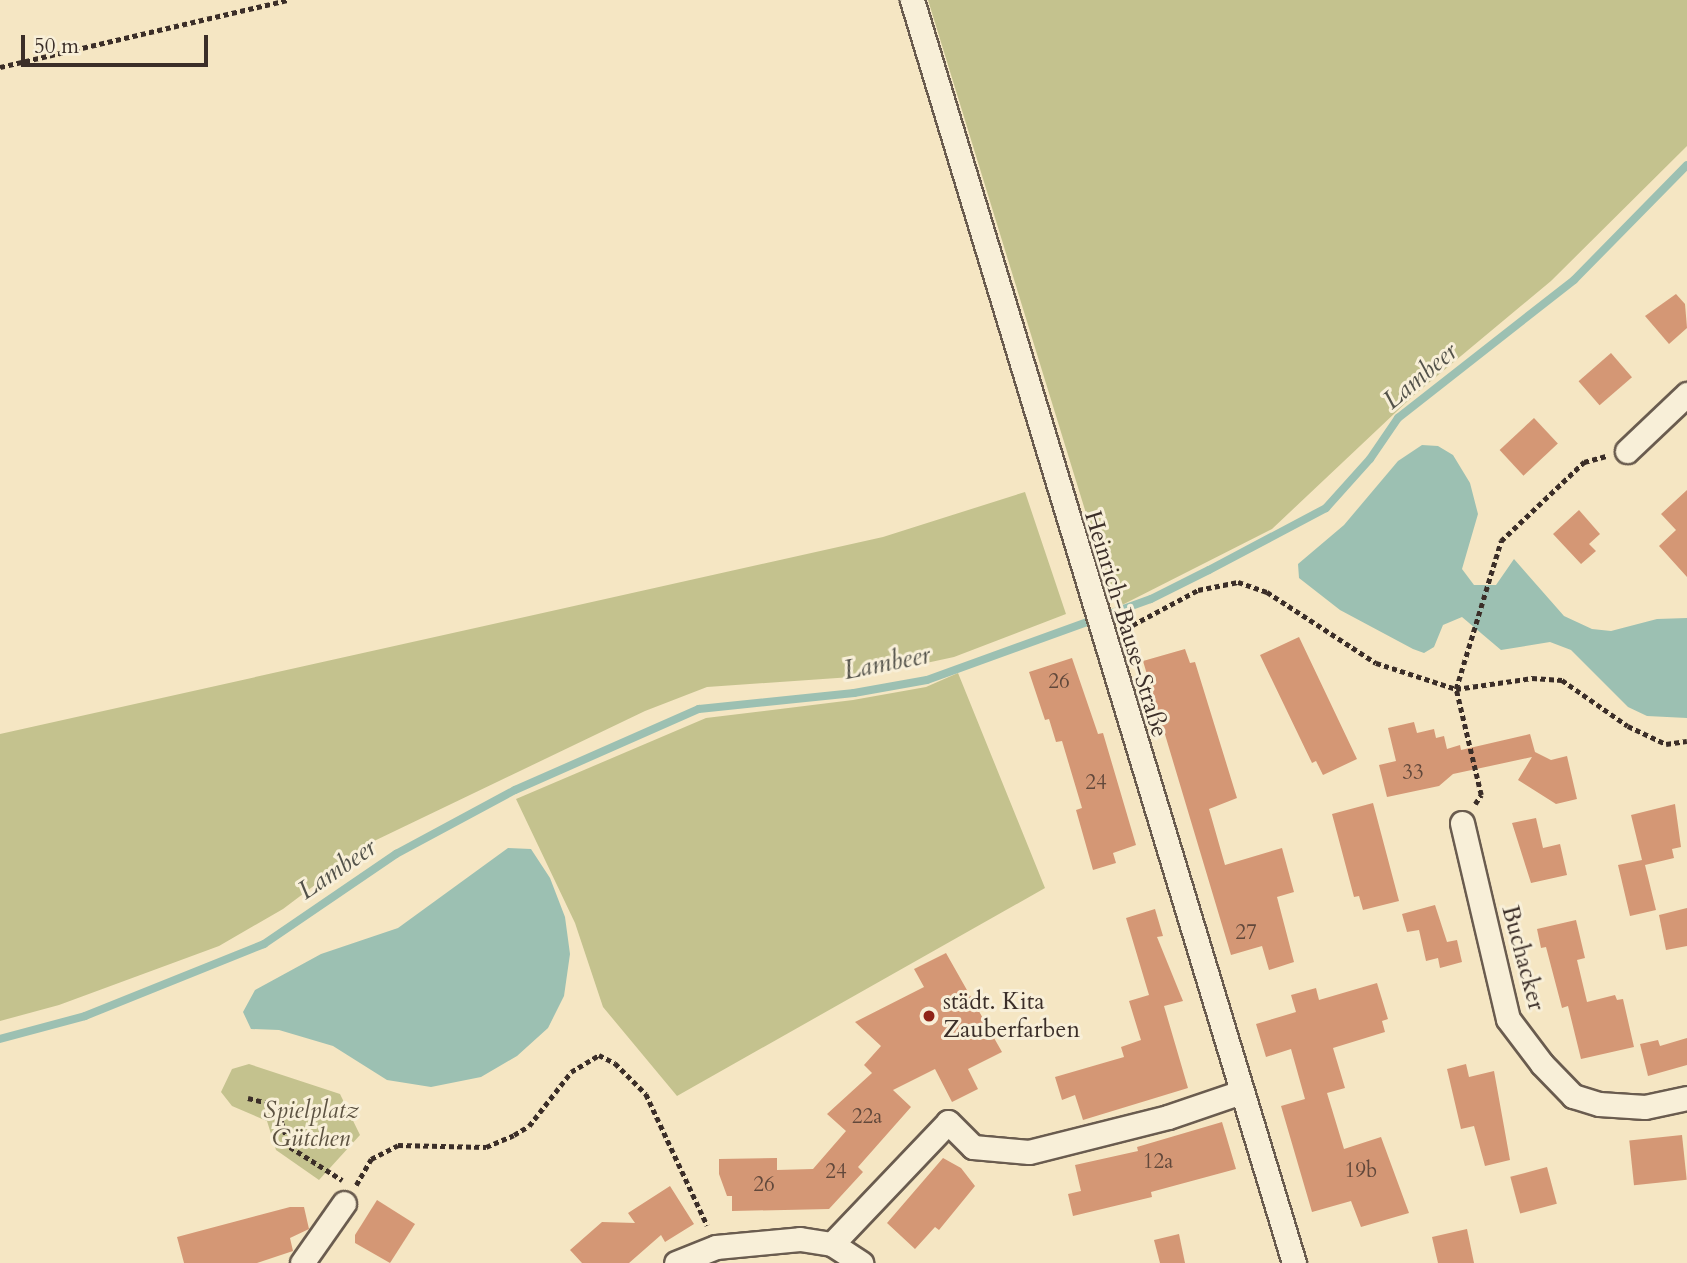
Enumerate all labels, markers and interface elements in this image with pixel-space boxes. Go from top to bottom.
scale bar [24,21,212,65]
text: 50 m [34,32,79,61]
water label: Lambeer [1376,336,1464,416]
street label: Heinrich-Bause-Straße [1078,507,1174,741]
water label: Lambeer [841,639,933,687]
house number: 26 [1048,669,1070,695]
house number: 33 [1402,760,1424,786]
house number: 24 [1085,770,1107,796]
water label: Lambeer [292,832,382,906]
street label: Buchacker [1495,902,1551,1014]
house number: 27 [1235,920,1257,946]
place label: städt. Kita Zauberfarben [943,988,1080,1044]
marker: städt. Kita Zauberfarben [921,1008,937,1024]
park label: Spielplatz Gütchen [263,1097,359,1153]
house number: 22a [852,1104,882,1130]
house number: 12a [1143,1149,1173,1175]
house number: 19b [1345,1158,1377,1184]
house number: 24 [825,1159,847,1185]
house number: 26 [753,1172,775,1198]

